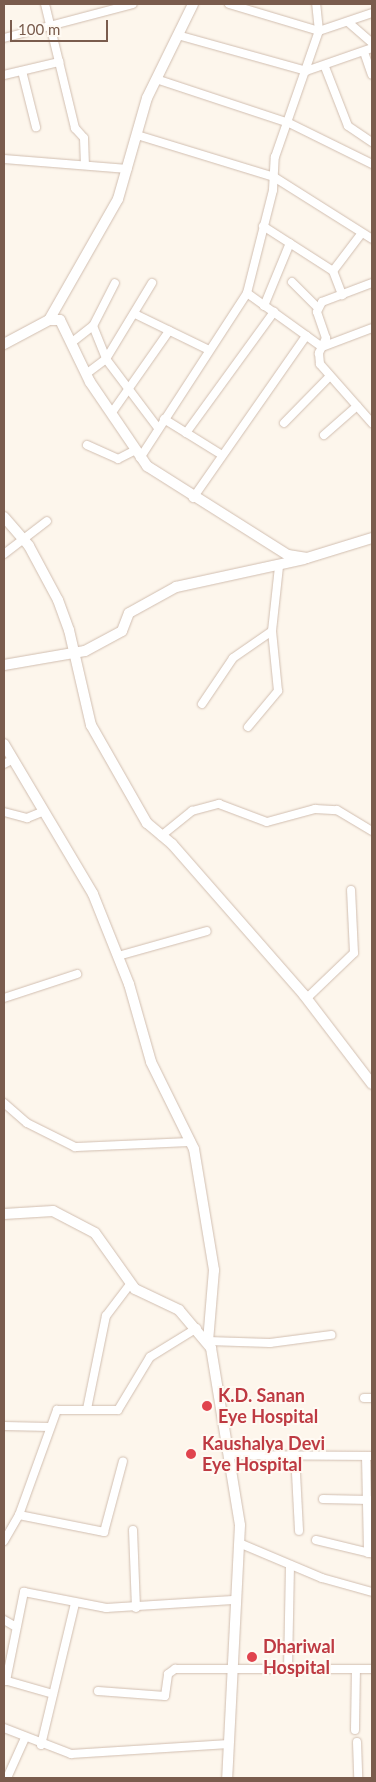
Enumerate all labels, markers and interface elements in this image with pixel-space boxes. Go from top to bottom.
scale bar [12,10,110,42]
text: 100 m [18,20,60,38]
place label: K.D. Sanan Eye Hospital [218,1385,318,1428]
marker: K.D. Sanan Eye Hospital [200,1399,214,1413]
place label: Kaushalya Devi Eye Hospital [202,1433,325,1476]
marker: Kaushalya Devi Eye Hospital [184,1447,198,1461]
place label: Dhariwal Hospital [263,1636,335,1678]
marker: Dhariwal Hospital [245,1650,259,1664]

